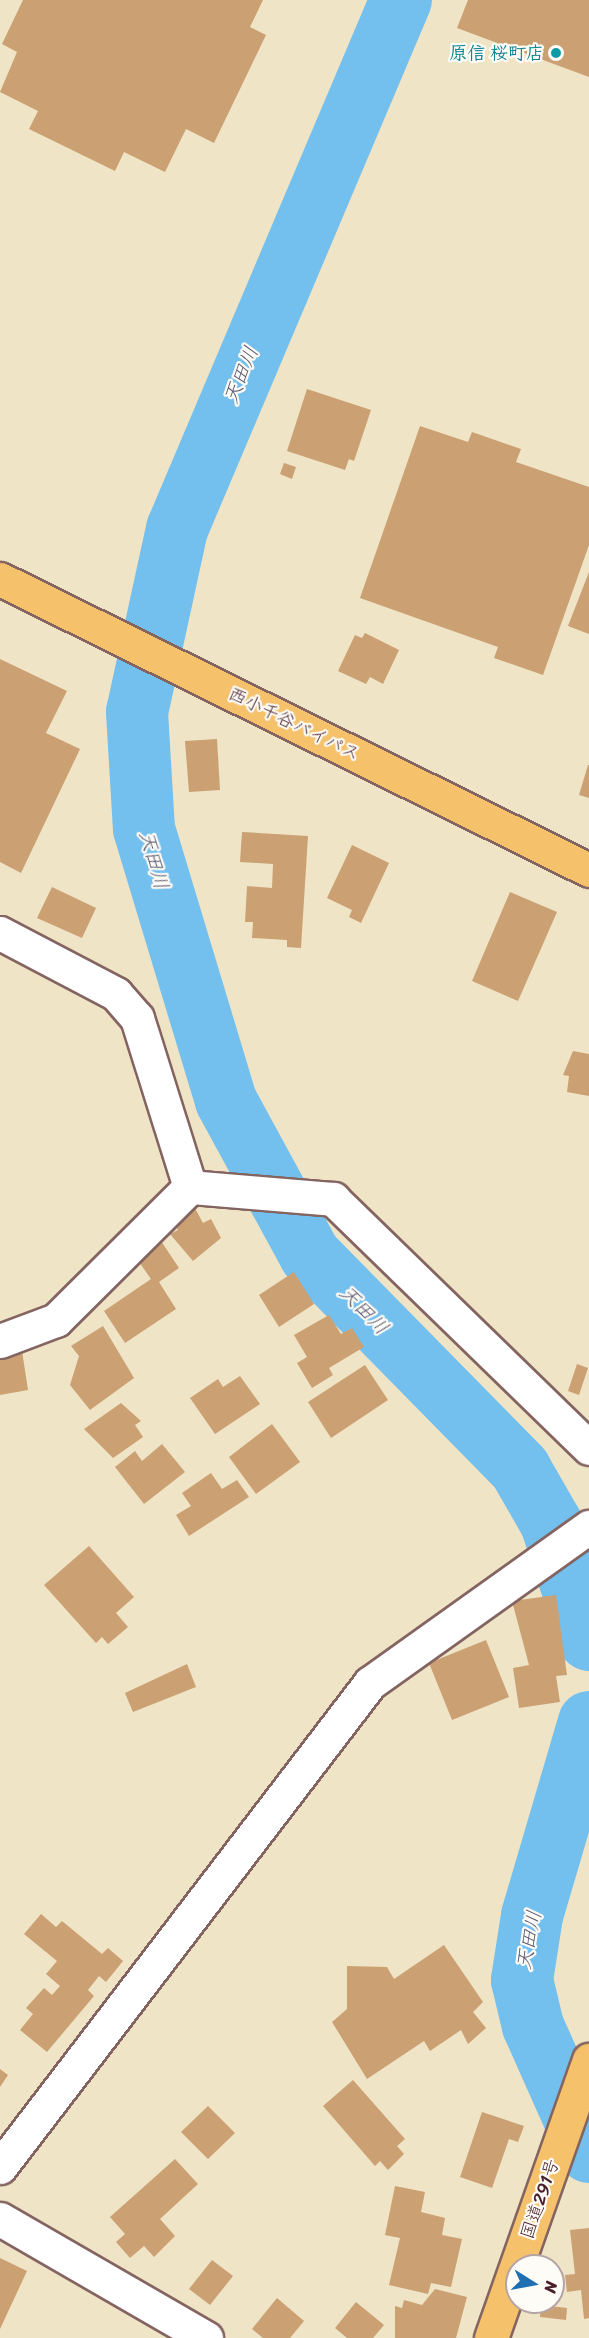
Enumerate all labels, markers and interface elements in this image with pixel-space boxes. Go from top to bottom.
place label: 原信 桜町店 [449,42,544,64]
marker: 原信 桜町店 [549,46,563,60]
water label: 天田川 [219,343,263,407]
street label: 西小千谷バイパス [225,683,363,765]
water label: 天田川 [134,828,174,892]
water label: 天田川 [334,1280,394,1340]
water label: 天田川 [511,1908,547,1972]
street label: 国道291号 [516,2156,564,2242]
north arrow [505,2254,565,2314]
text: N [536,2279,566,2295]

